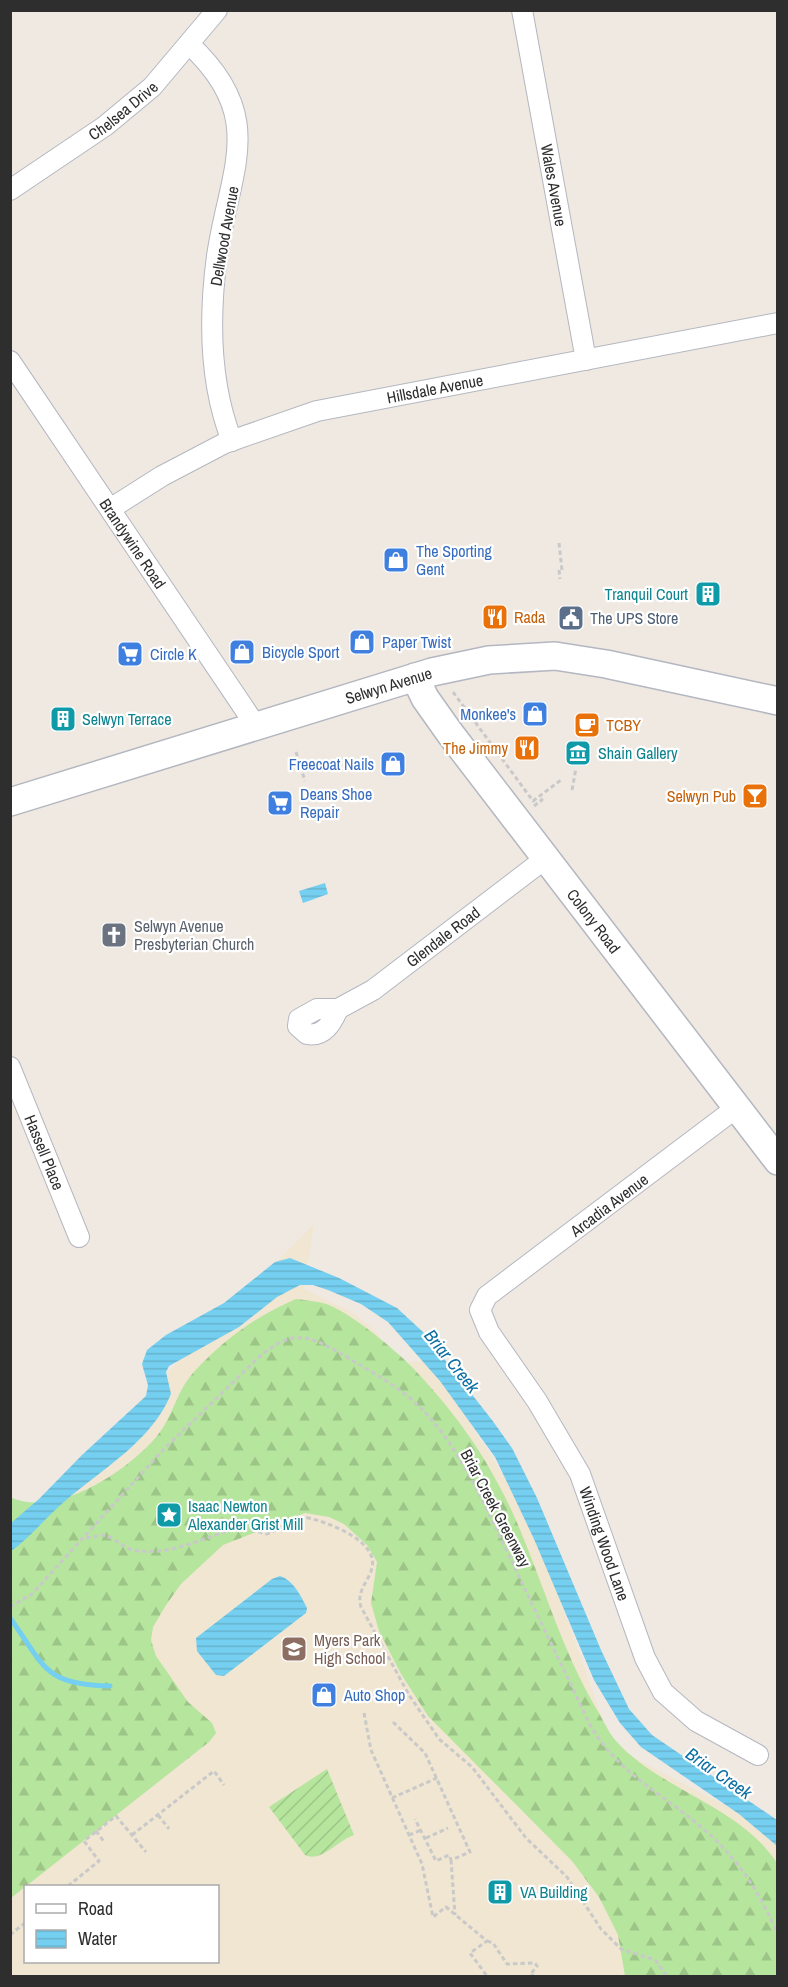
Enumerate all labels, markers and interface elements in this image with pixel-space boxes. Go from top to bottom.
street label: Chelsea Drive [84,77,163,145]
street label: Wales Avenue [536,142,572,228]
street label: Dellwood Avenue [204,184,244,288]
street label: Hillsdale Avenue [385,369,485,408]
street label: Brandywine Road [95,494,171,593]
place label: The Sporting Gent [416,540,493,580]
shop icon: The Sporting Gent [381,545,411,575]
building icon: Tranquil Court [693,579,723,609]
place label: Tranquil Court [605,583,688,605]
restaurant icon: Rada [480,602,510,632]
public building icon: The UPS Store [556,603,586,633]
place label: Rada [514,606,546,628]
place label: The UPS Store [590,607,678,629]
shop icon: Paper Twist [347,627,377,657]
place label: Paper Twist [382,631,451,653]
shop icon: Bicycle Sport [227,637,257,667]
supermarket icon: Circle K [115,639,145,669]
place label: Bicycle Sport [262,641,340,663]
place label: Circle K [150,643,197,665]
street label: Selwyn Avenue [342,662,434,709]
shop icon: Monkee's [520,699,550,729]
place label: Monkee's [460,703,516,725]
building icon: Selwyn Terrace [48,704,78,734]
place label: Selwyn Terrace [82,708,171,730]
cafe icon: TCBY [572,710,602,740]
place label: TCBY [606,714,641,736]
restaurant icon: The Jimmy [512,733,542,763]
place label: The Jimmy [443,737,508,759]
museum icon: Shain Gallery [563,738,593,768]
place label: Shain Gallery [598,742,678,764]
shop icon: Freecoat Nails [378,749,408,779]
place label: Freecoat Nails [289,753,374,775]
bar icon: Selwyn Pub [740,781,770,811]
place label: Deans Shoe Repair [300,783,372,823]
place label: Selwyn Pub [667,785,736,807]
supermarket icon: Deans Shoe Repair [265,788,295,818]
street label: Colony Road [562,884,626,958]
street label: Glendale Road [401,901,484,972]
place label: Selwyn Avenue Presbyterian Church [134,915,254,955]
church icon: Selwyn Avenue Presbyterian Church [99,920,129,950]
street label: Hassell Place [19,1111,70,1193]
street label: Arcadia Avenue [565,1168,653,1242]
water label: Briar Creek [419,1324,486,1399]
street label: Briar Creek Greenway [456,1445,537,1571]
street label: Winding Wood Lane [574,1484,635,1604]
place label: Isaac Newton Alexander Grist Mill [187,1495,303,1535]
place icon: Isaac Newton Alexander Grist Mill [154,1500,184,1530]
place label: Myers Park High School [314,1629,386,1669]
school or university icon: Myers Park High School [279,1634,309,1664]
shop icon: Auto Shop [309,1680,339,1710]
place label: Auto Shop [343,1684,405,1706]
water label: Briar Creek [681,1741,758,1805]
building icon: VA Building [485,1877,515,1907]
place label: VA Building [520,1881,588,1903]
legend [24,1885,219,1963]
text: Road [78,1896,113,1921]
text: Water [78,1926,117,1951]

